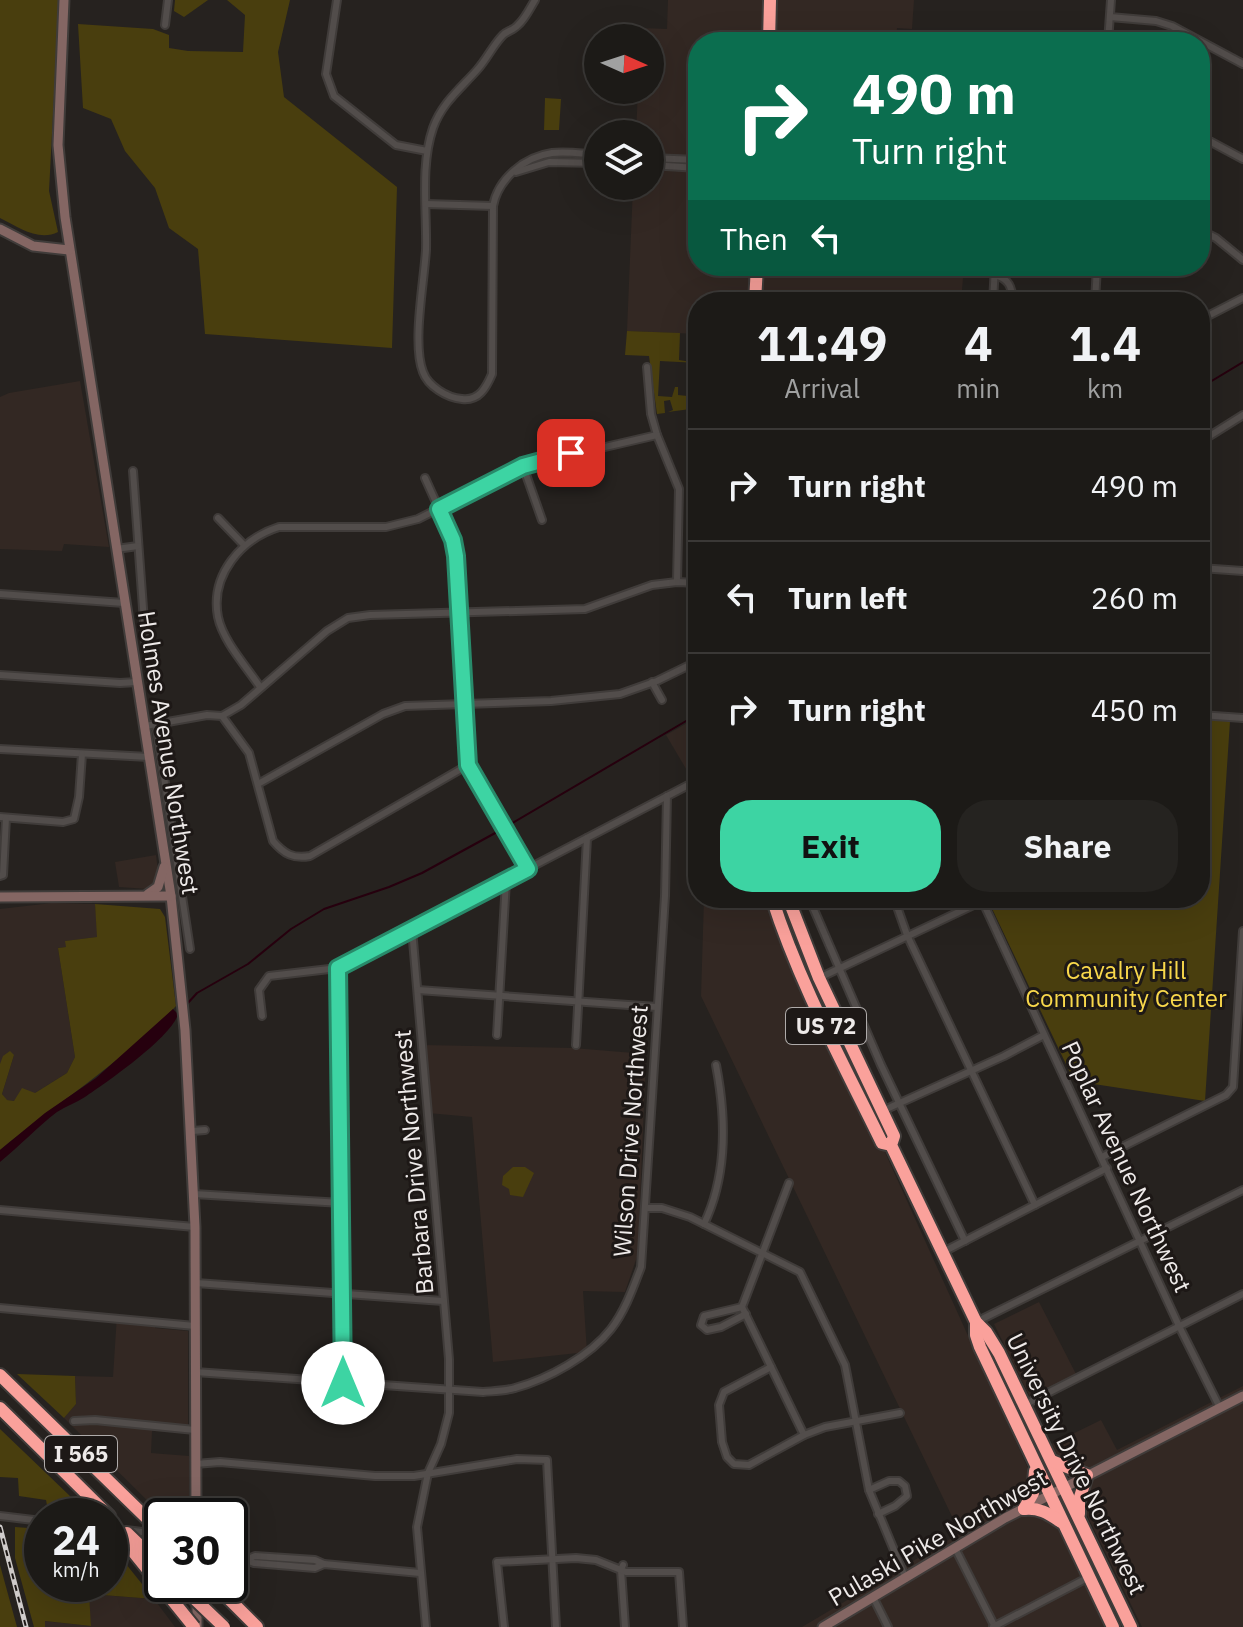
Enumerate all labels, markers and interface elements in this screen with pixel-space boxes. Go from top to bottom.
north arrow [584,24,664,104]
map controls [584,24,664,200]
text: 490 m [852,57,1016,129]
icon: right [720,64,824,168]
button: layers [584,120,664,200]
text: Turn right [852,127,1008,174]
icon: left [804,216,848,260]
text: Then [720,219,788,258]
text: 11:49 [757,312,888,374]
text: 4 [964,312,993,374]
text: 1.4 [1069,312,1141,374]
text: Arrival [784,371,860,405]
text: min [956,371,1000,405]
text: km [1087,371,1123,405]
pin [537,419,605,487]
icon: arrive [549,431,593,475]
icon: right [720,463,764,507]
text: Turn right [788,466,926,505]
text: 490 m [1091,466,1178,505]
icon: left [720,575,764,619]
text: Turn left [788,578,907,617]
text: 260 m [1091,578,1178,617]
street label: Holmes Avenue Northwest [131,609,207,897]
icon: right [720,687,764,731]
text: Turn right [788,690,926,729]
text: 450 m [1091,690,1178,729]
button: Exit [720,800,941,892]
button: Share [957,800,1178,892]
park label: Cavalry Hill Community Center [1025,954,1227,1014]
street label: Wilson Drive Northwest [605,1004,655,1258]
road number: US 72 [786,1008,866,1044]
street label: Barbara Drive Northwest [386,1029,441,1296]
street label: Poplar Avenue Northwest [1055,1036,1199,1297]
street label: University Drive Northwest [1000,1327,1154,1600]
position arrow [301,1341,385,1425]
road number: I 565 [45,1436,117,1472]
street label: Pulaski Pike Northwest [822,1461,1053,1613]
speed limit sign: 30 [144,1498,248,1602]
text: 24 [52,1514,100,1566]
text: km/h [52,1556,100,1583]

